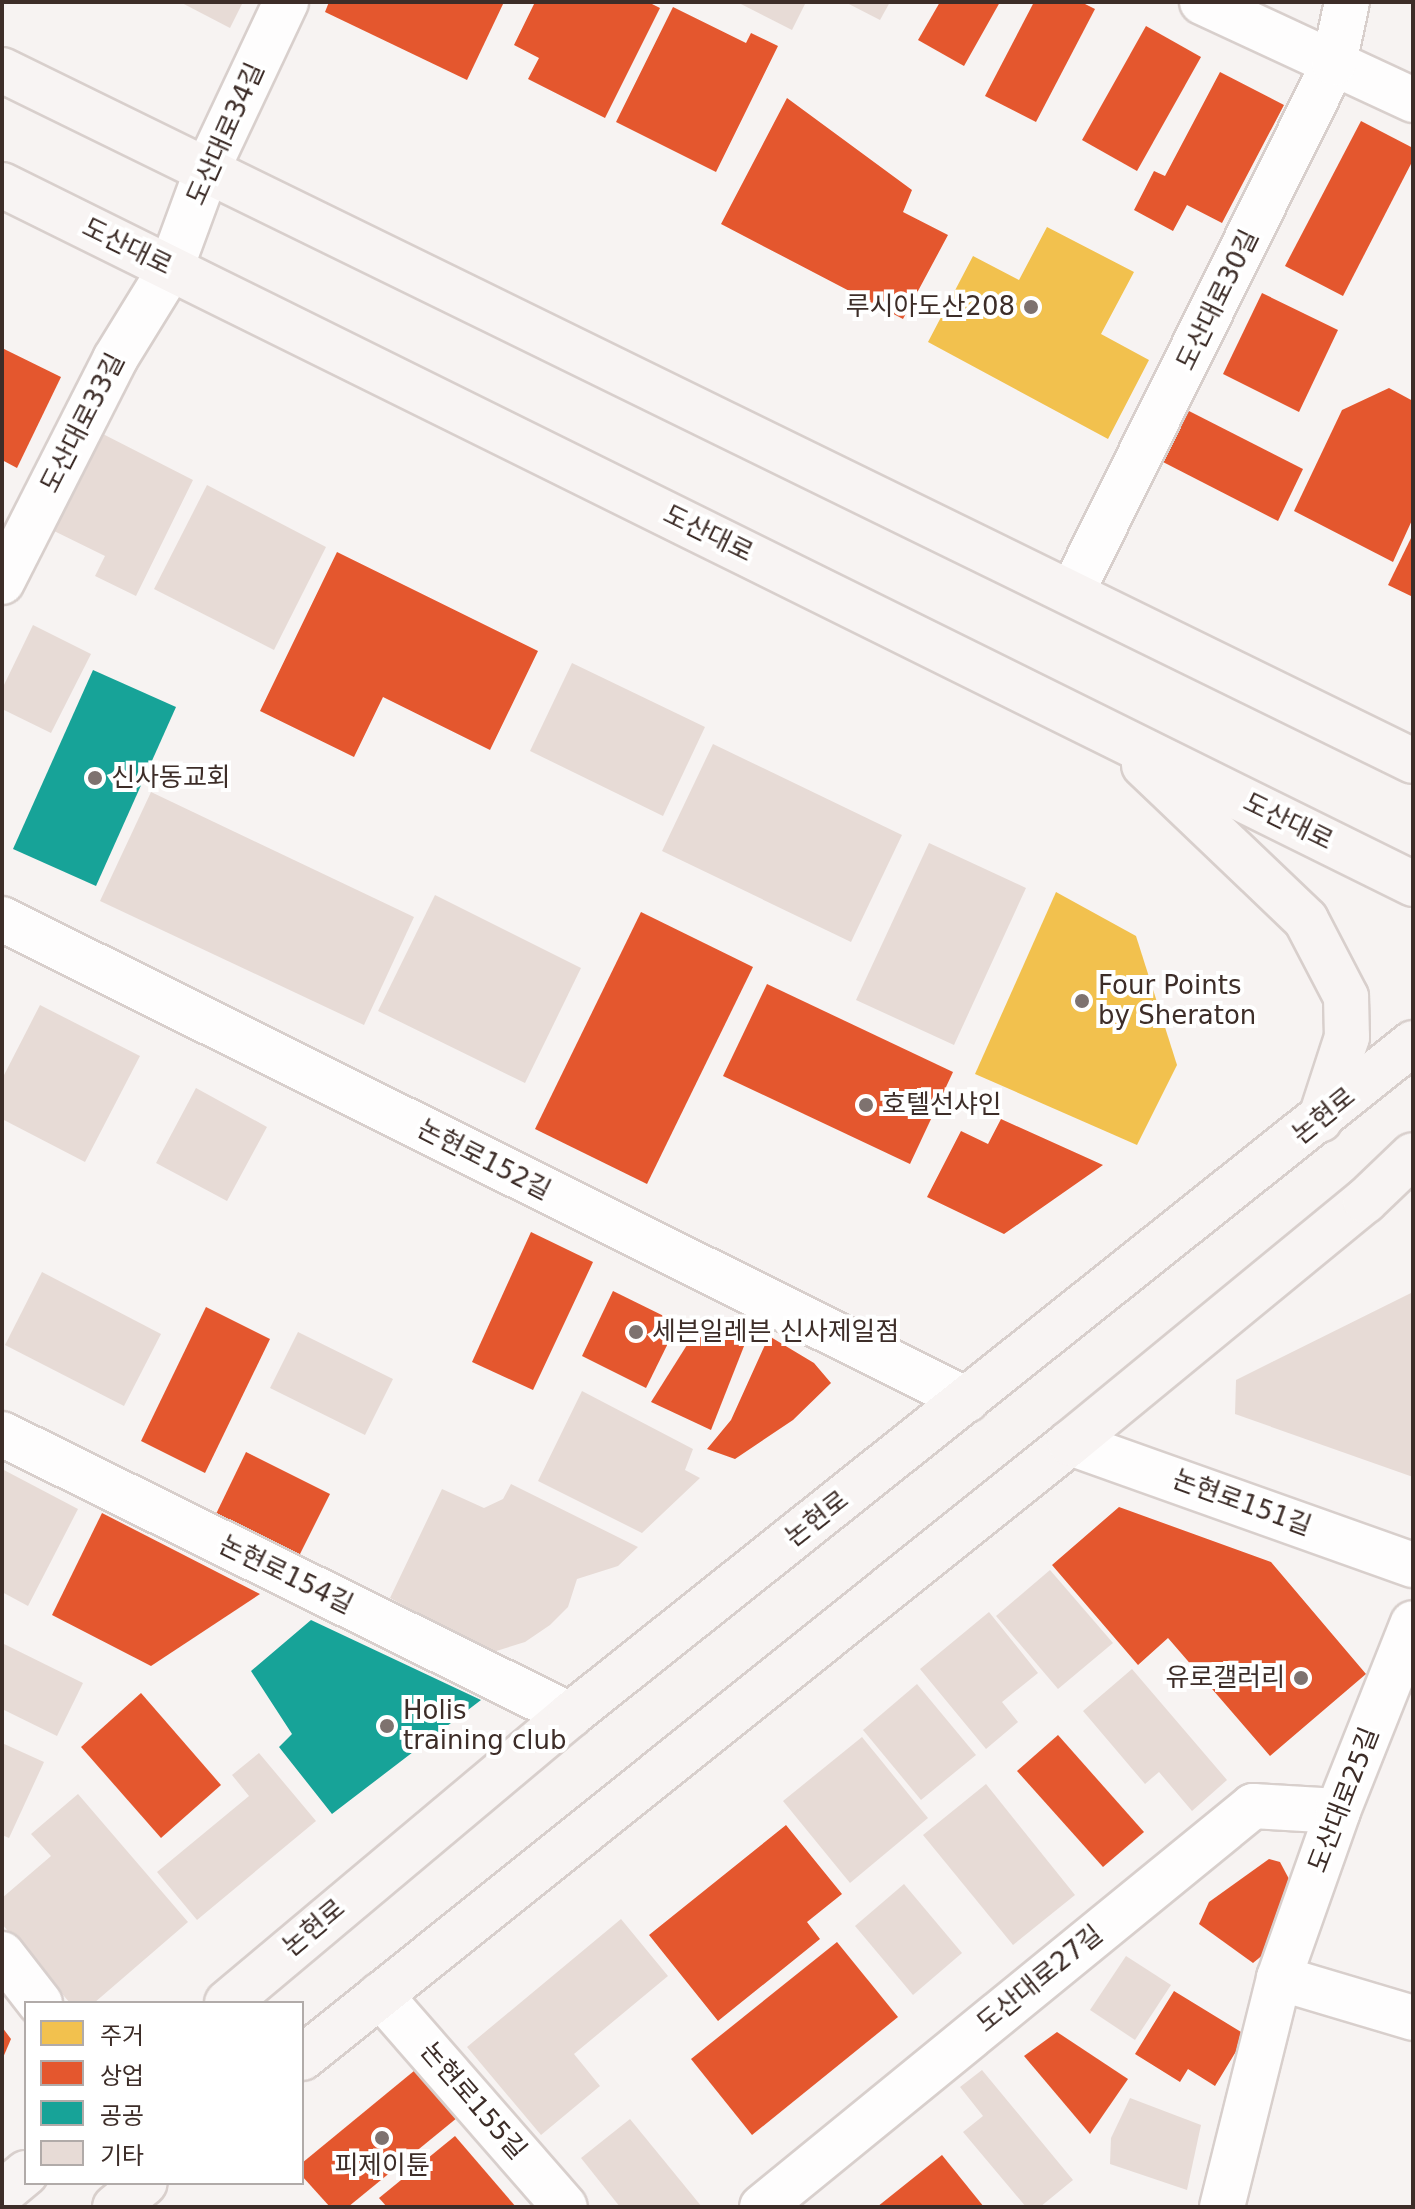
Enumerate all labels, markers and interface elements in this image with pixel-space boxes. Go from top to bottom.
street label: 도산대로34길 [181,58,271,210]
street label: 도산대로 [77,212,177,282]
street label: 도산대로30길 [1171,225,1265,375]
place label: 루시아도산208 [846,291,1015,323]
marker: 루시아도산208 [1022,298,1040,316]
street label: 도산대로33길 [34,348,132,498]
street label: 도산대로 [658,499,758,569]
place label: 신사동교회 [111,762,231,794]
marker: 신사동교회 [86,769,104,787]
street label: 도산대로 [1238,787,1338,857]
place label: Four Points by Sheraton [1098,970,1256,1032]
marker: Four Points by Sheraton [1073,992,1091,1010]
street label: 논현로 [1286,1081,1362,1151]
place label: 호텔선샤인 [882,1089,1002,1121]
marker: 호텔선샤인 [857,1096,875,1114]
street label: 논현로152길 [412,1113,556,1207]
place label: 세븐일레븐 신사제일점 [652,1316,899,1348]
marker: 세븐일레븐 신사제일점 [627,1323,645,1341]
street label: 논현로151길 [1168,1463,1316,1543]
street label: 논현로 [779,1485,855,1553]
street label: 논현로154길 [214,1529,358,1621]
place label: 유로갤러리 [1165,1662,1285,1694]
marker: 유로갤러리 [1292,1669,1310,1687]
place label: Holis training club [403,1695,566,1756]
marker: Holis training club [378,1717,396,1735]
street label: 도산대로25길 [1302,1723,1386,1877]
street label: 논현로 [276,1893,352,1963]
street label: 도산대로27길 [971,1919,1109,2039]
legend [24,2001,304,2185]
text: 주거 [100,2022,144,2050]
street label: 논현로155길 [414,2036,532,2166]
text: 상업 [100,2062,144,2090]
text: 공공 [100,2102,144,2130]
marker: 피제이튠 [373,2129,391,2147]
text: 기타 [100,2142,144,2170]
place label: 피제이튠 [334,2150,430,2182]

